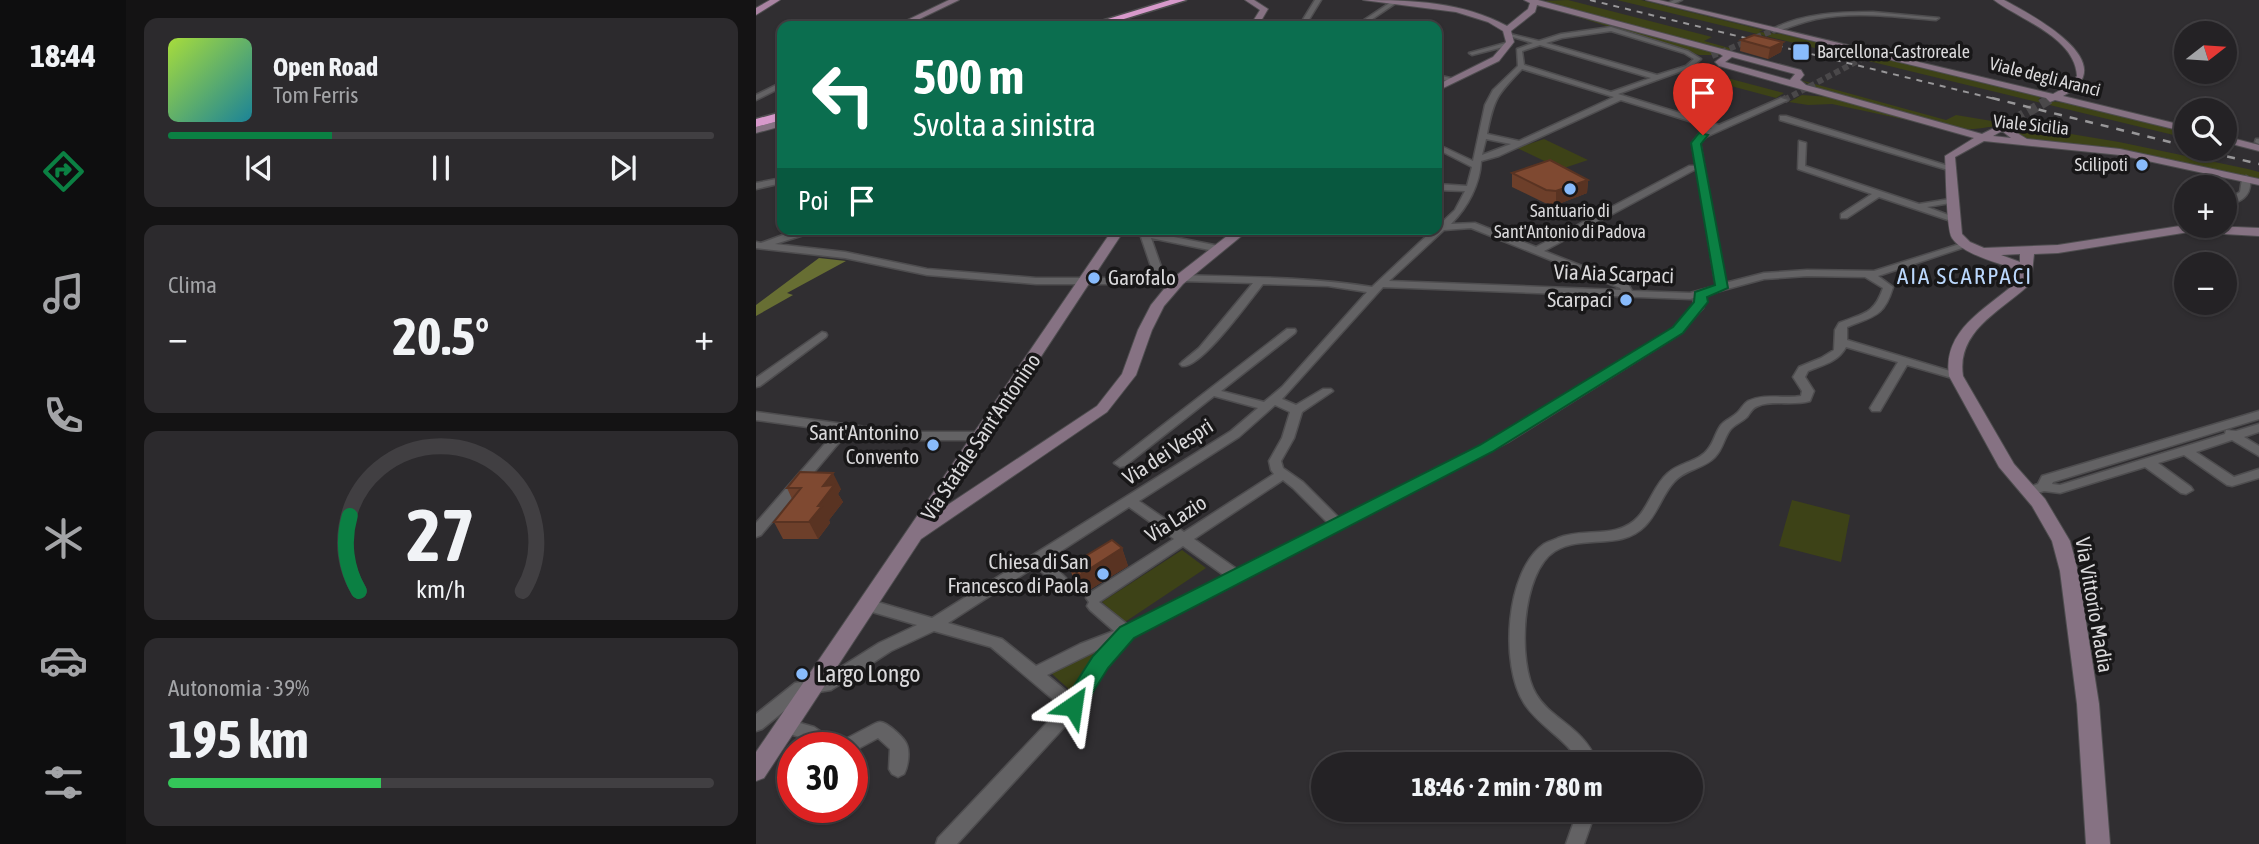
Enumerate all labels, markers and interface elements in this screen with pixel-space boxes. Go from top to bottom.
north arrow [2174,21,2236,84]
map controls [2174,21,2237,315]
text: 18:44 [30,37,96,74]
place label: Barcellona-Castroreale [1817,41,1970,62]
marker: Barcellona-Castroreale [1791,42,1811,62]
text: 500 m [913,48,1024,104]
icon: left [798,49,889,140]
text: Open Road [273,52,378,82]
street label: Viale degli Aranci [1987,53,2103,101]
pin [1673,63,1733,135]
icon: arrive [1684,74,1722,112]
text: Tom Ferris [273,82,358,108]
button: search [2174,98,2237,161]
text: Svolta a sinistra [913,106,1096,143]
street label: Viale Sicilia [1992,110,2070,139]
icon: directions [39,147,88,196]
icon: previous [240,149,278,187]
icon: pause [422,149,460,187]
icon: next [604,149,642,187]
place label: Scilipoti [2074,154,2128,175]
marker: Scilipoti [2134,157,2150,173]
button: + [2174,175,2237,238]
marker: Santuario di Sant'Antonio di Padova [1562,181,1578,197]
icon: arrive [843,182,881,220]
text: Poi [798,186,829,216]
place label: Santuario di Sant'Antonio di Padova [1494,200,1646,242]
button: − [2174,252,2237,315]
street label: Via Aia Scarpaci [1553,259,1675,287]
district label: AIA SCARPACI [1897,263,2033,289]
place label: Garofalo [1108,265,1176,289]
icon: music [39,269,88,318]
marker: Garofalo [1086,270,1102,286]
text: Clima [168,272,217,298]
place label: Scarpaci [1547,287,1612,311]
marker: Scarpaci [1618,292,1634,308]
text: 20.5° [393,306,489,366]
text: − [168,315,188,358]
text: + [694,315,714,358]
street label: Via Statale Sant'Antonino [916,349,1045,524]
icon: phone [39,391,88,440]
street label: Via dei Vespri [1118,413,1217,489]
place label: Sant'Antonino Convento [809,420,919,468]
marker: Sant'Antonino Convento [925,437,941,453]
street label: Via Lazio [1140,490,1210,547]
text: 27 [407,494,475,577]
icon: climate [39,514,88,563]
street label: Via Vittorio Madia [2071,535,2119,674]
place label: Chiesa di San Francesco di Paola [948,549,1089,597]
marker: Chiesa di San Francesco di Paola [1095,566,1111,582]
text: km/h [416,575,466,603]
icon: car [39,636,88,685]
place label: Largo Longo [816,660,921,687]
marker: Largo Longo [794,666,810,682]
position arrow [1036,669,1110,743]
text: Autonomia · 39% [168,675,309,701]
text: 195 km [168,709,309,769]
speed limit sign: 30 [777,732,868,823]
icon: filters [39,758,88,807]
text: 18:46 · 2 min · 780 m [1412,772,1602,802]

